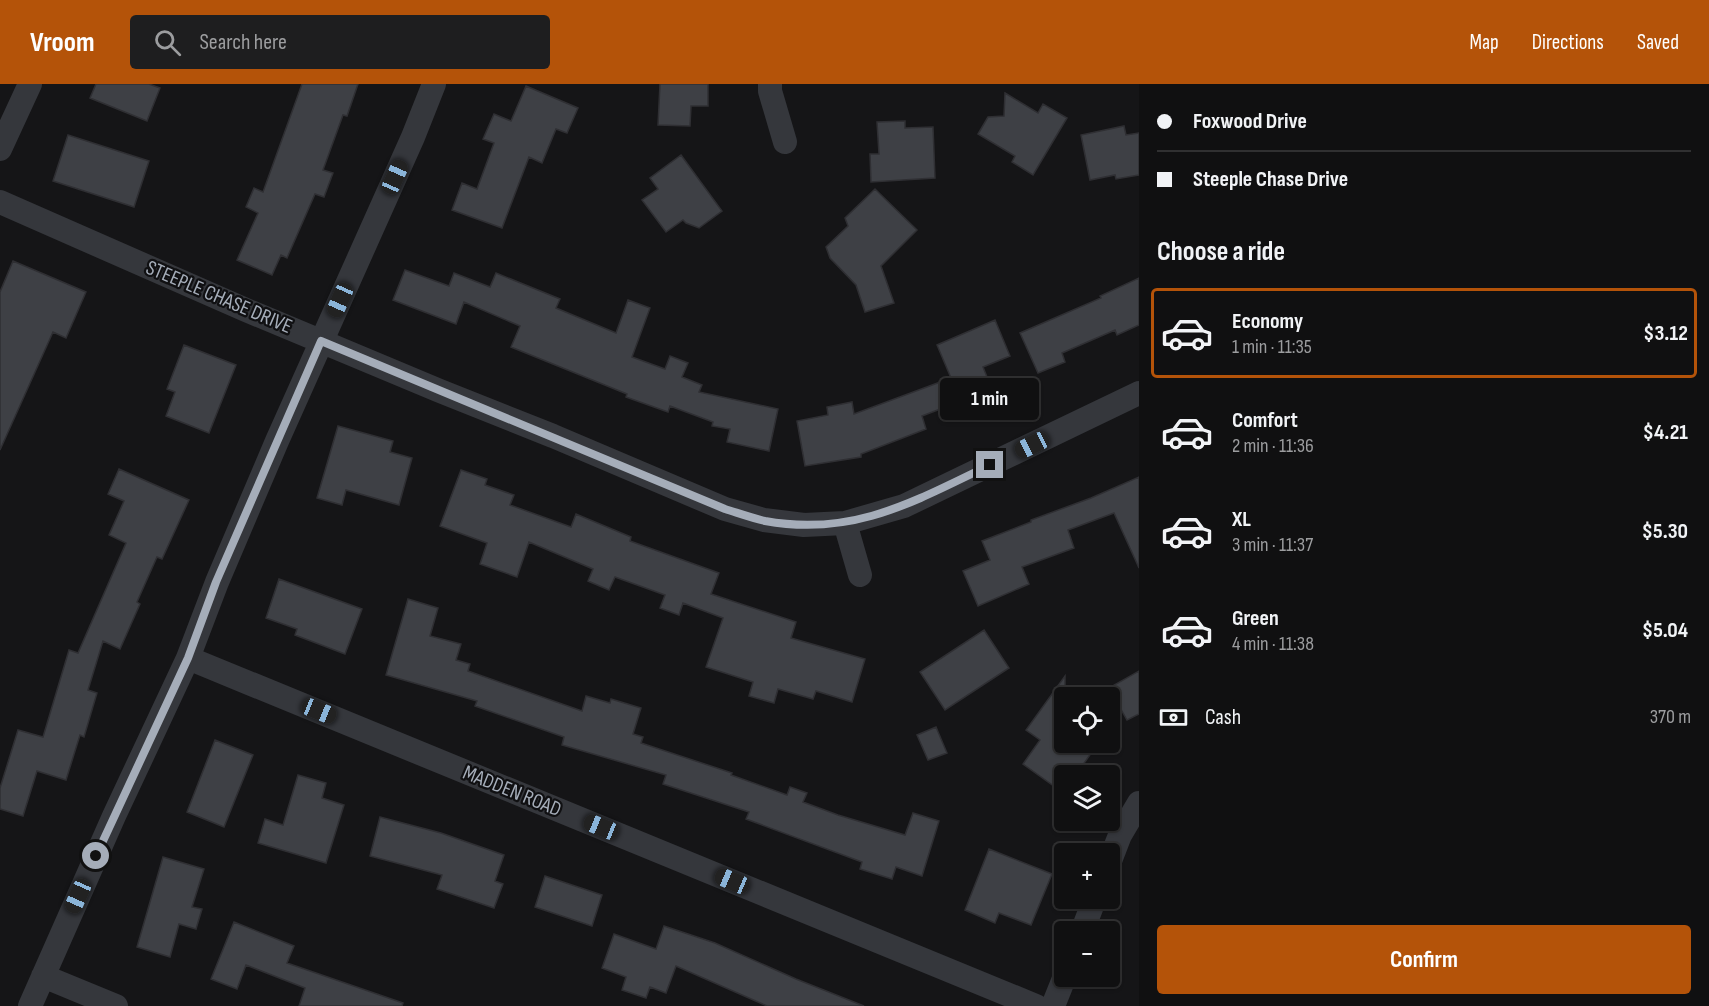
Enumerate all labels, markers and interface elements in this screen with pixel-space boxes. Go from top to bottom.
search box [130,15,550,69]
text: Vroom [30,26,94,59]
icon: search [151,26,184,59]
text: Search here [199,29,287,56]
text: Map [1469,30,1499,55]
text: Directions [1532,30,1604,55]
text: Saved [1637,30,1679,55]
text: Foxwood Drive [1193,108,1307,135]
car [379,157,411,197]
text: Steeple Chase Drive [1193,166,1348,193]
text: Choose a ride [1157,236,1285,268]
street label: STEEPLE CHASE DRIVE [142,255,296,339]
car [324,280,356,320]
icon: car [1160,306,1214,360]
text: Economy [1232,308,1303,335]
text: $3.12 [1643,320,1688,347]
text: 1 min · 11:35 [1232,335,1312,359]
callout: 1 min [940,378,1040,420]
text: 1 min [971,387,1008,411]
icon: car [1160,405,1214,459]
text: Comfort [1232,407,1298,434]
text: $4.21 [1643,419,1688,446]
car [1012,429,1052,461]
text: 2 min · 11:36 [1232,434,1314,458]
route end [976,451,1003,478]
icon: car [1160,504,1214,558]
text: XL [1232,506,1251,533]
text: $5.30 [1642,518,1688,545]
text: 3 min · 11:37 [1232,533,1313,557]
icon: car [1160,603,1214,657]
text: Green [1232,605,1279,632]
text: $5.04 [1642,617,1688,644]
text: 4 min · 11:38 [1232,632,1314,656]
map controls [1054,687,1120,987]
button: locate [1054,687,1120,753]
car [299,696,339,726]
icon: cash [1157,701,1190,734]
text: Cash [1205,704,1241,731]
text: 370 m [1650,705,1691,729]
street label: MADDEN ROAD [459,760,565,822]
button: layers [1054,765,1120,831]
car [581,812,621,842]
route start [82,842,109,869]
button: + [1054,843,1120,909]
car [712,866,752,896]
car [62,876,94,916]
button: − [1054,921,1120,987]
button: Confirm [1157,925,1691,994]

